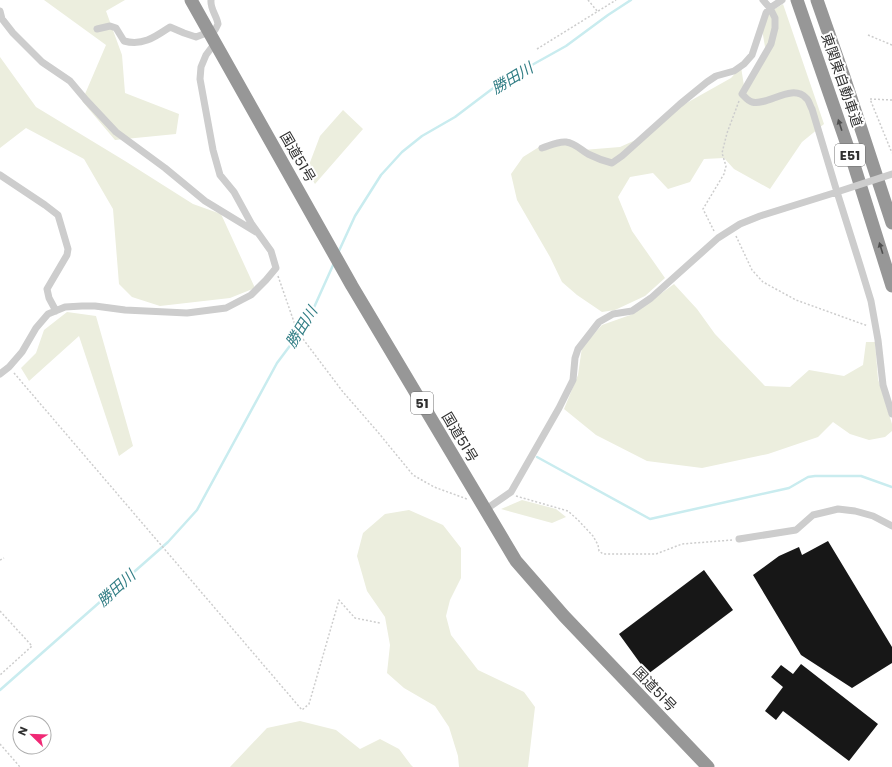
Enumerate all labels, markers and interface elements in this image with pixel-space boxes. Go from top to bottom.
street label: 東関東自動車道 [817,30,867,130]
water label: 勝田川 [487,56,538,99]
one-way arrow [837,118,843,130]
street label: 国道51号 [276,128,320,186]
road number: E51 [835,144,865,166]
one-way arrow [878,242,884,254]
water label: 勝田川 [280,301,323,352]
road number: 51 [411,392,433,414]
street label: 国道51号 [437,408,483,466]
water label: 勝田川 [92,564,141,611]
street label: 国道51号 [629,662,681,716]
north arrow [12,715,52,755]
text: N [14,724,32,738]

